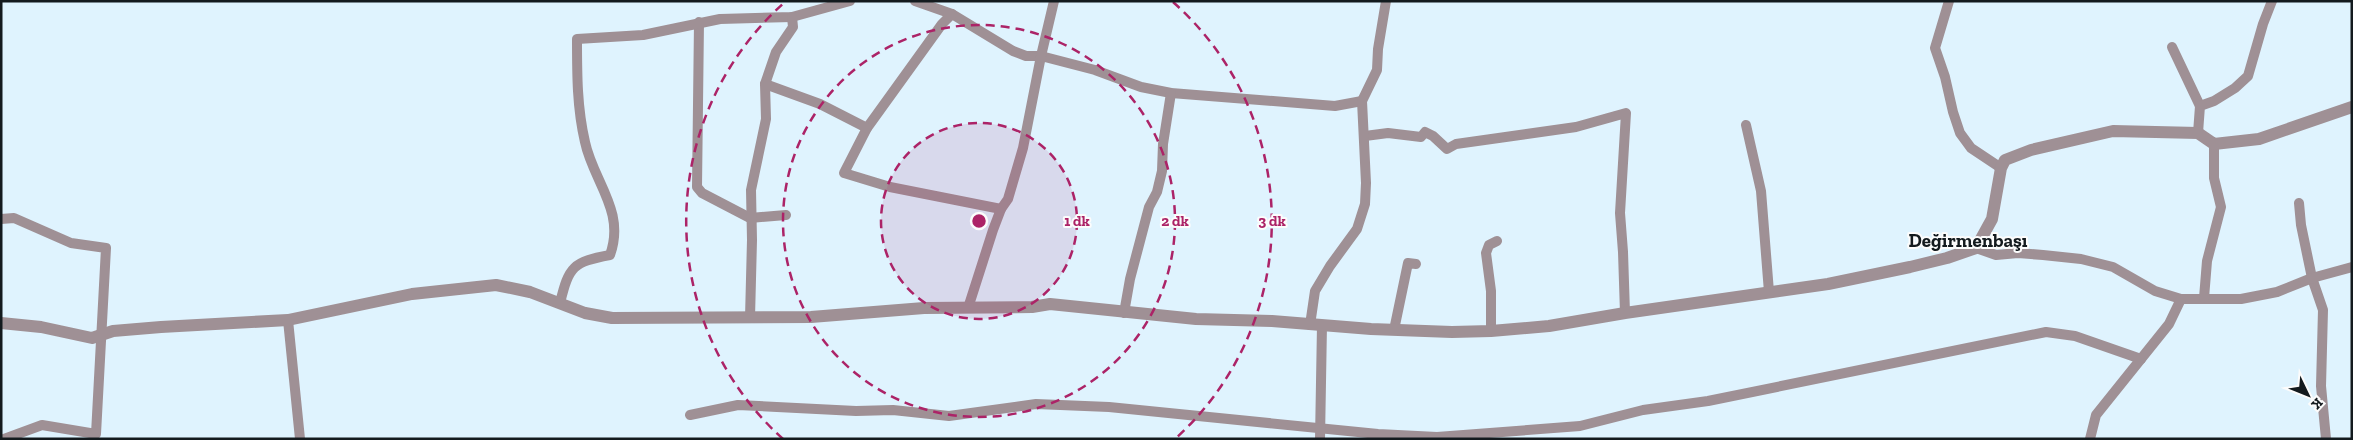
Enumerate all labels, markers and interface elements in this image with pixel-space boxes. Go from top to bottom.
centre of rings [970,212,988,230]
text: 1 dk [1064,212,1091,230]
text: 2 dk [1161,212,1190,230]
text: 3 dk [1258,212,1287,230]
district label: Değirmenbaşı [1909,229,2028,252]
north arrow [2283,370,2333,420]
text: K [2307,394,2327,413]

